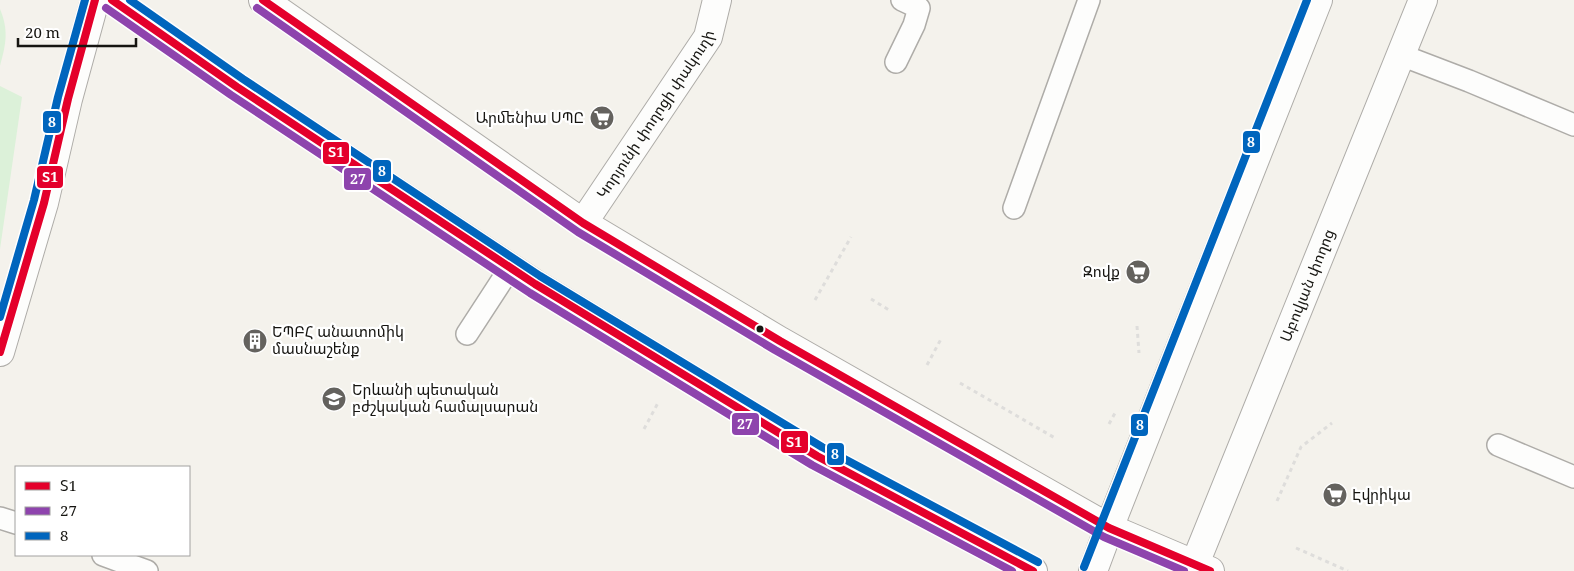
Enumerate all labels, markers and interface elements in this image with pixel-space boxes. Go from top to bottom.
scale bar [18,15,135,47]
text: 20 m [25,22,60,42]
street label: Կորյունի փողոցի փակուղի [591,28,718,202]
supermarket icon: Արմենիա ՍՊԸ [589,105,615,131]
place label: Արմենիա ՍՊԸ [475,107,584,127]
line badge: 8 [42,110,62,134]
text: 8 [48,112,56,131]
line badge: 8 [1242,130,1261,154]
text: 8 [1247,132,1255,151]
line badge: Տ1 [322,141,350,165]
text: Տ1 [328,142,344,161]
line badge: 8 [372,159,392,183]
text: 8 [378,161,386,180]
line badge: Տ1 [36,165,64,189]
text: Տ1 [42,167,58,186]
line badge: 27 [343,167,372,191]
text: 27 [350,169,366,188]
street label: Աբովյան փողոց [1275,226,1338,344]
supermarket icon: Զովք [1125,259,1151,285]
place label: Զովք [1083,261,1120,281]
place label: ԵՊԲՀ անատոմիկ մասնաշենք [272,321,404,358]
unlabelled marker [755,324,765,334]
building icon: ԵՊԲՀ անատոմիկ մասնաշենք [242,328,268,354]
place label: Երևանի պետական բժշկական համալսարան [352,379,538,416]
school or university icon: Երևանի պետական բժշկական համալսարան [321,386,347,412]
line badge: 27 [731,412,760,436]
line badge: 8 [1130,413,1149,437]
text: 27 [737,414,753,433]
text: 8 [1136,415,1144,434]
line badge: Տ1 [780,430,809,454]
text: Տ1 [786,432,802,451]
line badge: 8 [826,442,845,466]
text: 8 [831,444,839,463]
legend [15,466,190,556]
text: Տ1 [60,475,77,495]
supermarket icon: Էվրիկա [1322,482,1348,508]
place label: Էվրիկա [1352,484,1411,504]
text: 27 [60,500,77,520]
text: 8 [60,525,68,545]

